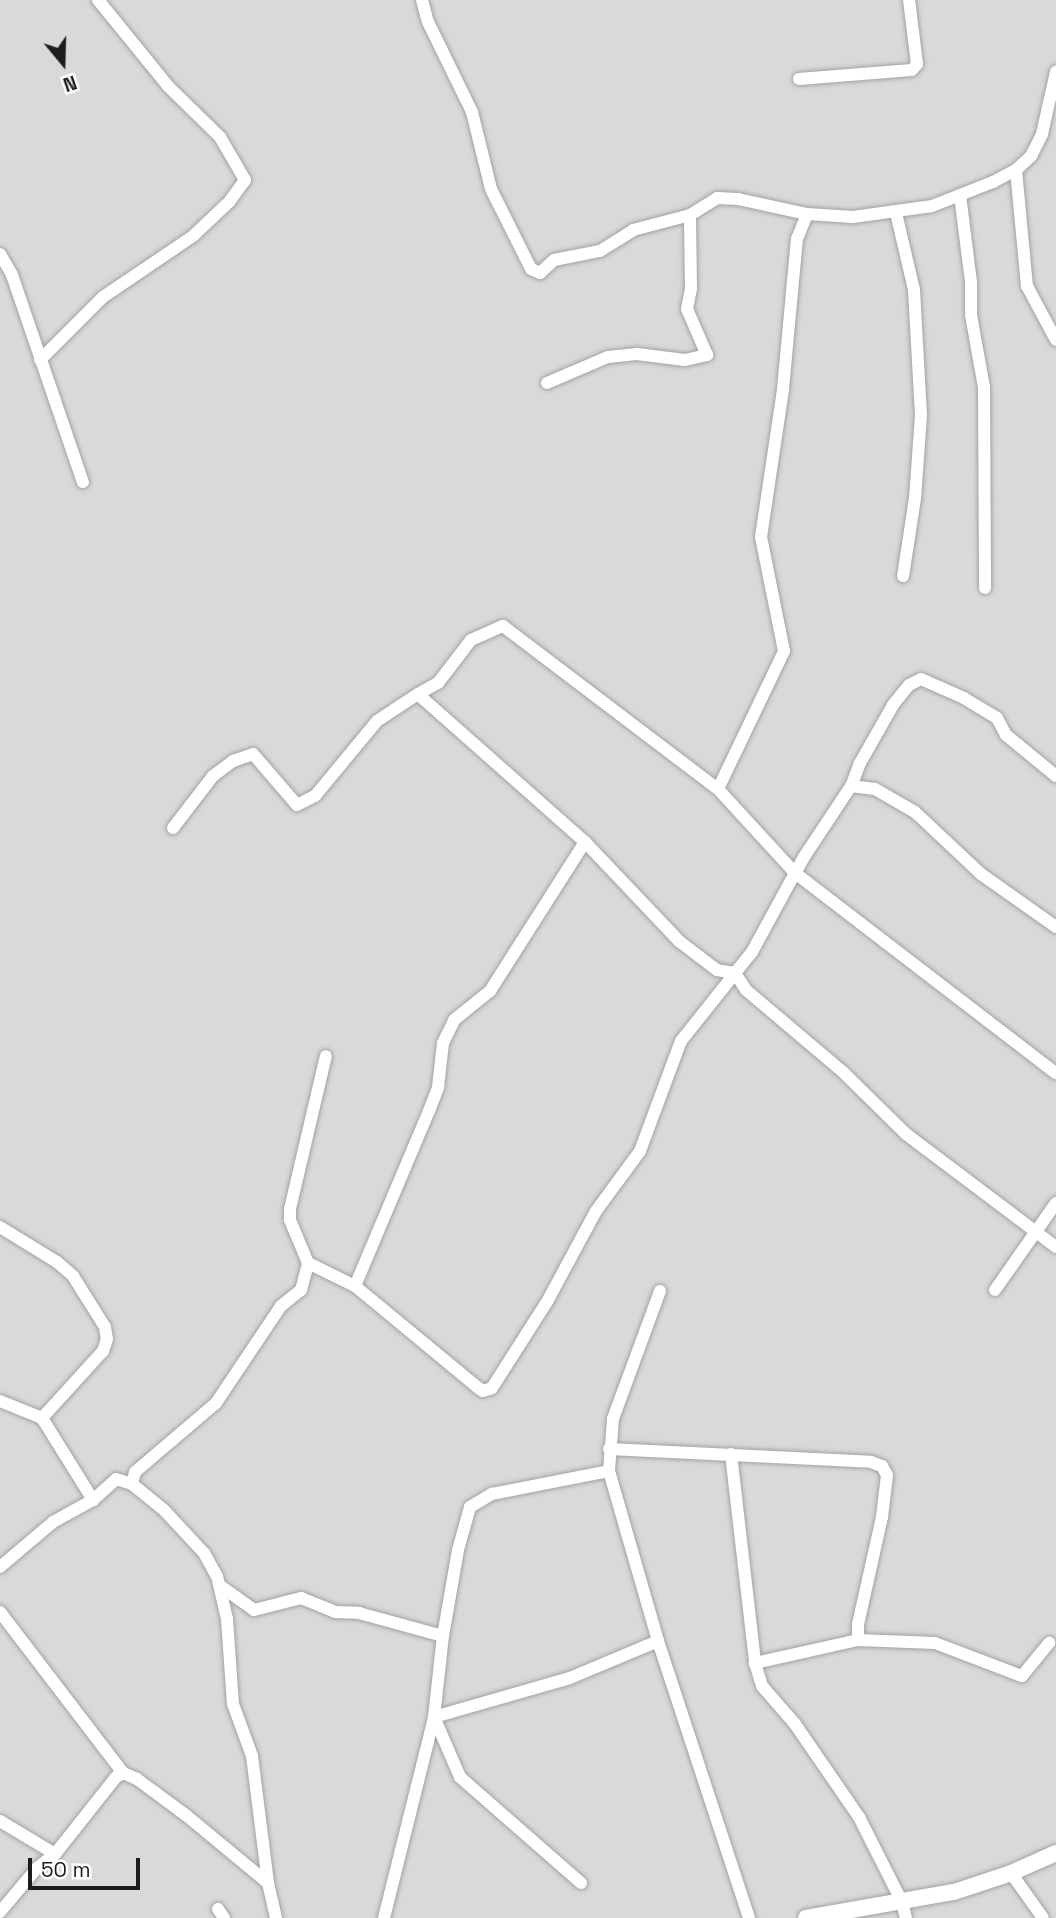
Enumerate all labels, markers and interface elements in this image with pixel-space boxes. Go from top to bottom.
north arrow [28,28,98,98]
text: N [60,69,80,97]
scale bar [32,1844,144,1888]
text: 50 m [41,1856,91,1883]

